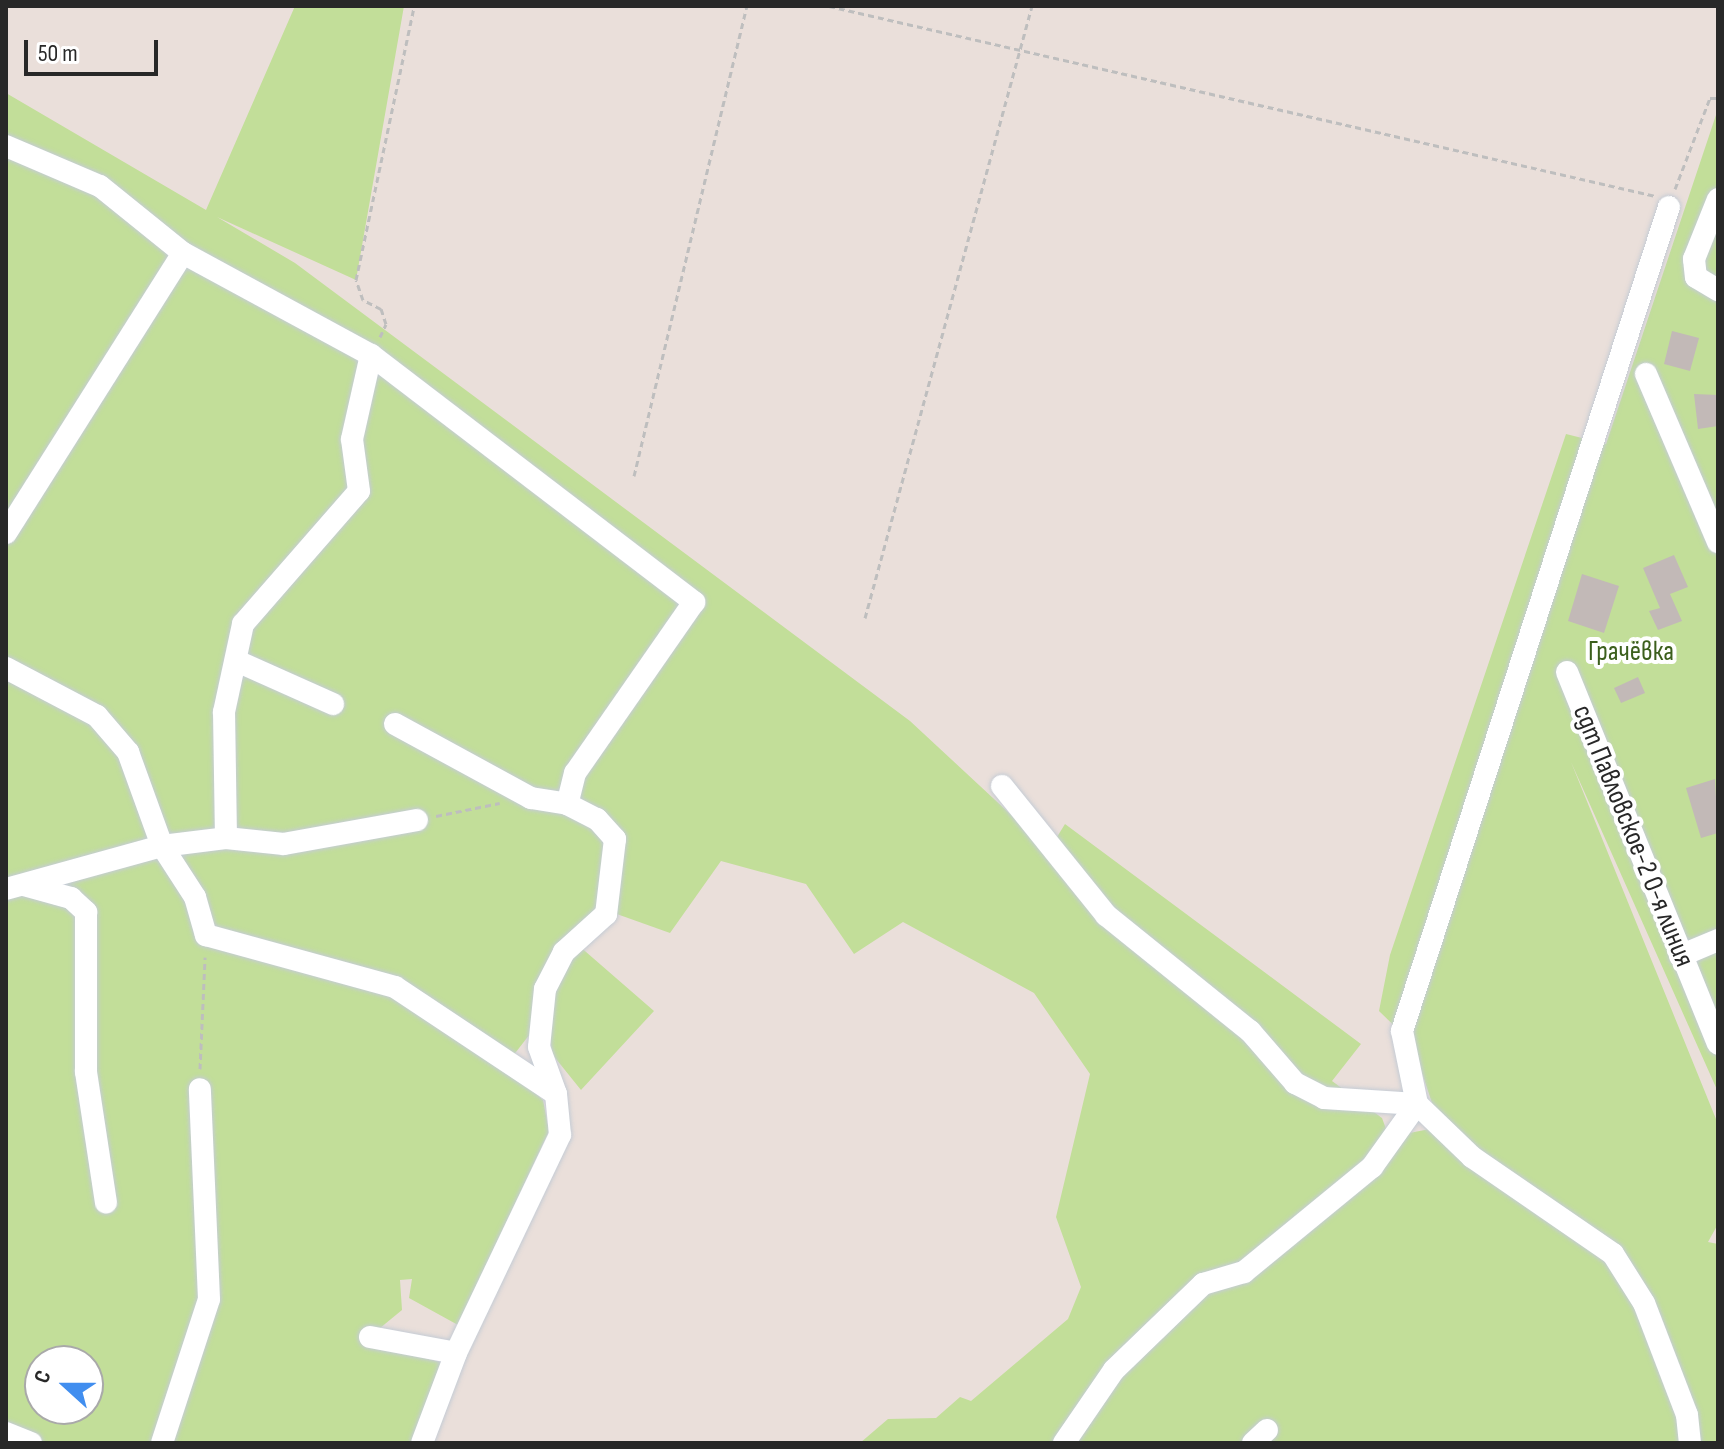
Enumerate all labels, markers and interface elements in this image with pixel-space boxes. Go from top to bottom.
scale bar [28,24,162,74]
text: 50 m [38,39,78,68]
park label: Грачёвка [1588,635,1674,669]
street label: сдт Павловское-2 0-я линия [1565,700,1701,972]
north arrow [24,1345,104,1425]
text: С [28,1367,58,1387]

